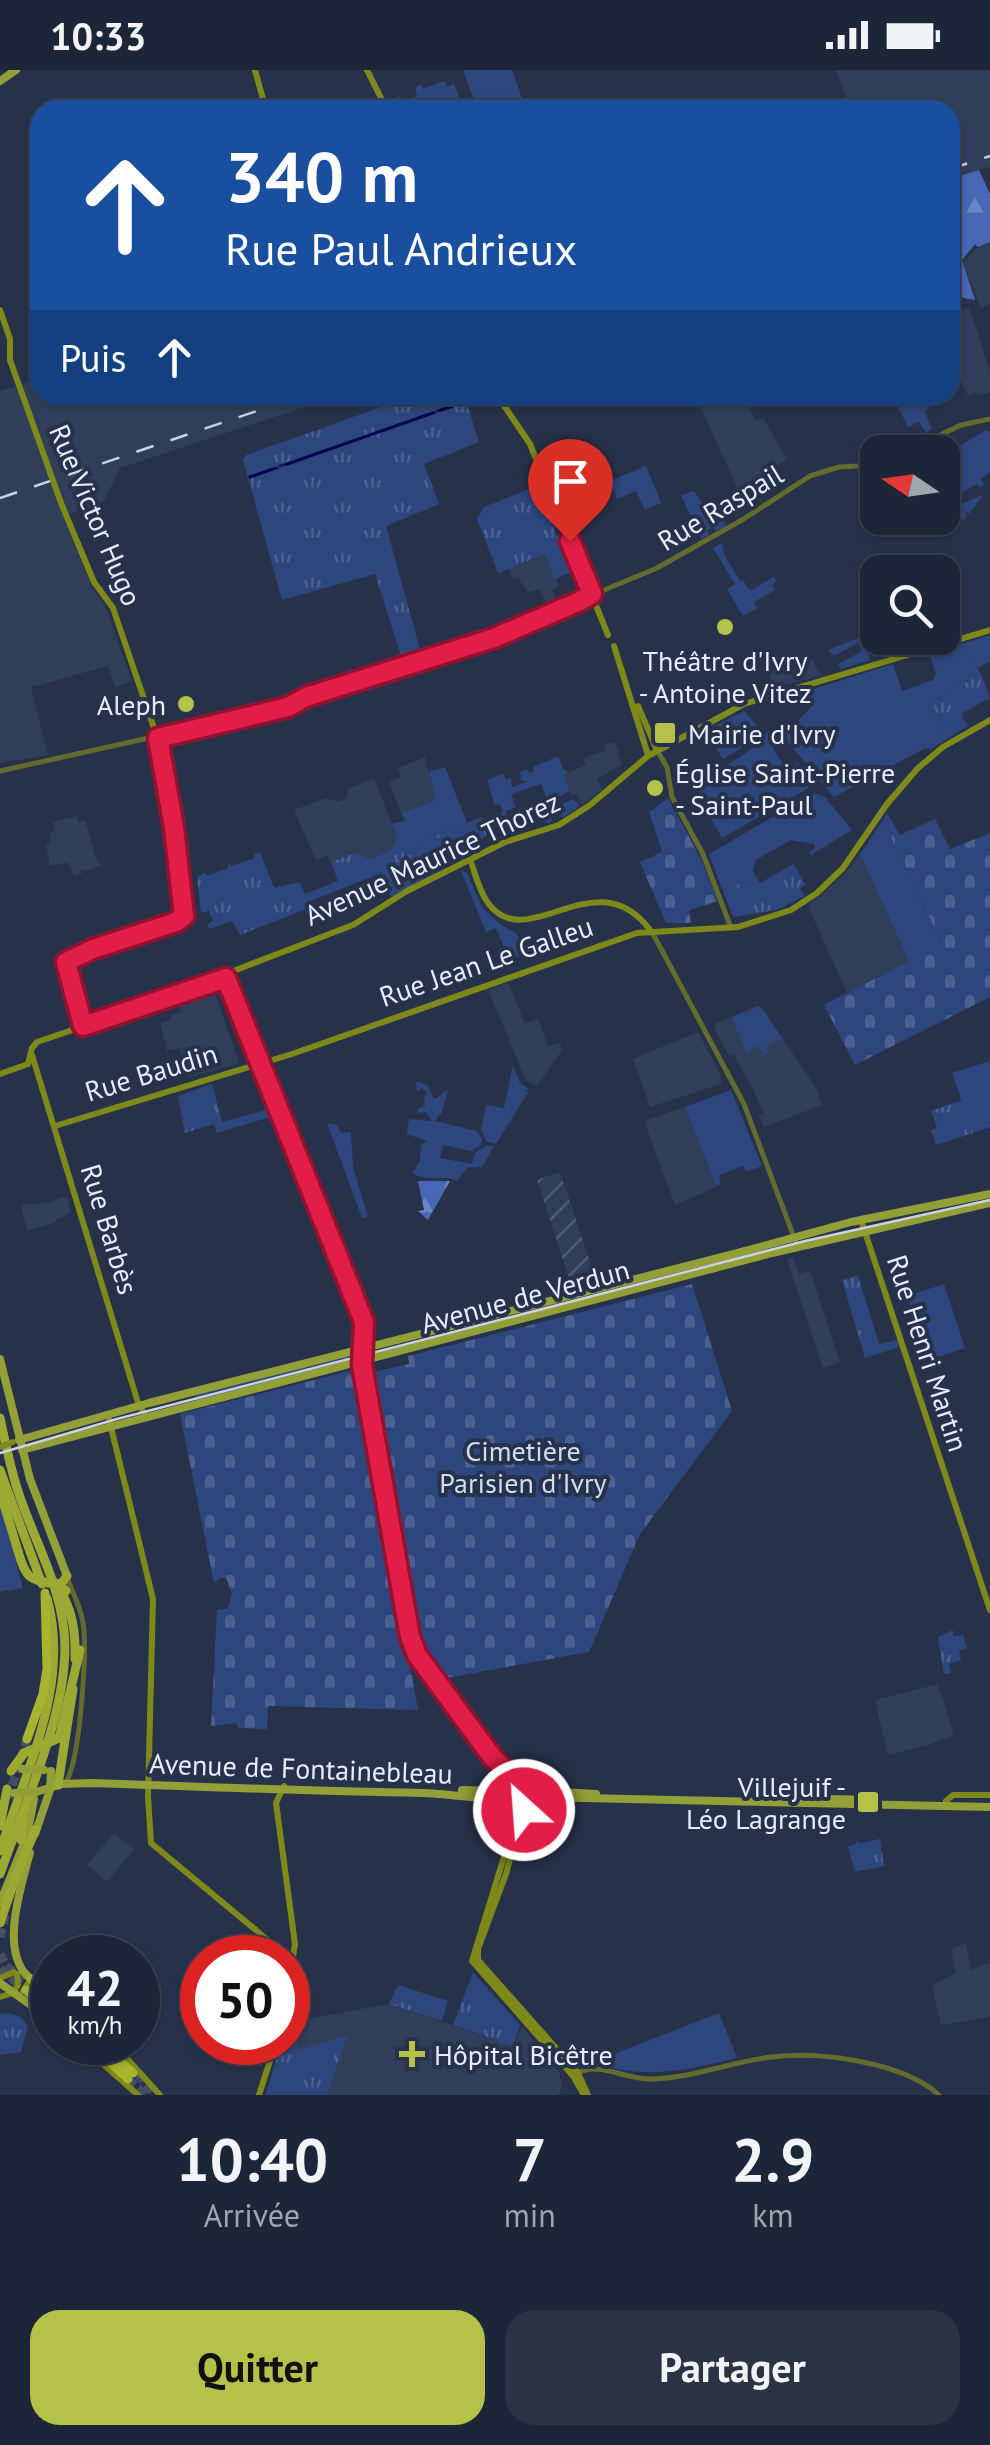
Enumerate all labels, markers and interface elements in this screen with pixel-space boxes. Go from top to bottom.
text: 10:33 [50,11,146,60]
text: 340 m [225,131,418,221]
icon: ahead [60,140,190,270]
text: Rue Paul Andrieux [225,219,577,277]
icon: ahead [147,330,202,385]
text: Puis [60,333,127,382]
street label: Rue Victor Hugo [41,419,151,611]
north arrow [860,435,960,535]
map controls [860,435,960,655]
pin [528,439,613,542]
icon: arrive [543,454,598,509]
street label: Rue Raspail [650,455,790,559]
button: search [860,555,960,655]
marker: Théâtre d'Ivry - Antoine Vitez [714,616,736,638]
place label: Théâtre d'Ivry - Antoine Vitez [638,642,812,711]
place label: Aleph [97,686,166,723]
marker: Aleph [175,693,197,715]
place label: Mairie d'Ivry [688,715,836,752]
marker: Mairie d'Ivry [652,720,678,746]
place label: Église Saint-Pierre - Saint-Paul [675,754,895,823]
marker: Église Saint-Pierre - Saint-Paul [644,777,666,799]
street label: Avenue Maurice Thorez [298,783,566,933]
street label: Rue Jean Le Galleu [374,907,598,1015]
street label: Rue Baudin [80,1034,222,1110]
street label: Rue Barbès [73,1159,147,1299]
street label: Avenue de Verdun [417,1250,633,1342]
street label: Rue Henri Martin [879,1250,977,1456]
park label: Cimetière Parisien d'Ivry [439,1432,607,1501]
street label: Avenue de Fontainebleau [149,1744,453,1792]
position arrow [472,1758,576,1862]
place label: Villejuif - Léo Lagrange [686,1768,846,1837]
marker: Villejuif - Léo Lagrange [855,1789,881,1815]
speed limit sign: 50 [180,1935,310,2065]
text: 42 [67,1955,123,2020]
text: km/h [68,2009,122,2041]
place label: Hôpital Bicêtre [434,2036,613,2073]
marker: Hôpital Bicêtre [399,2041,425,2067]
text: 10:40 [176,2120,328,2198]
text: 7 [513,2120,547,2198]
text: 2.9 [731,2120,814,2198]
text: Arrivée [204,2194,300,2236]
text: min [504,2194,556,2236]
text: km [752,2194,794,2236]
button: Quitter [30,2310,485,2425]
button: Partager [505,2310,960,2425]

